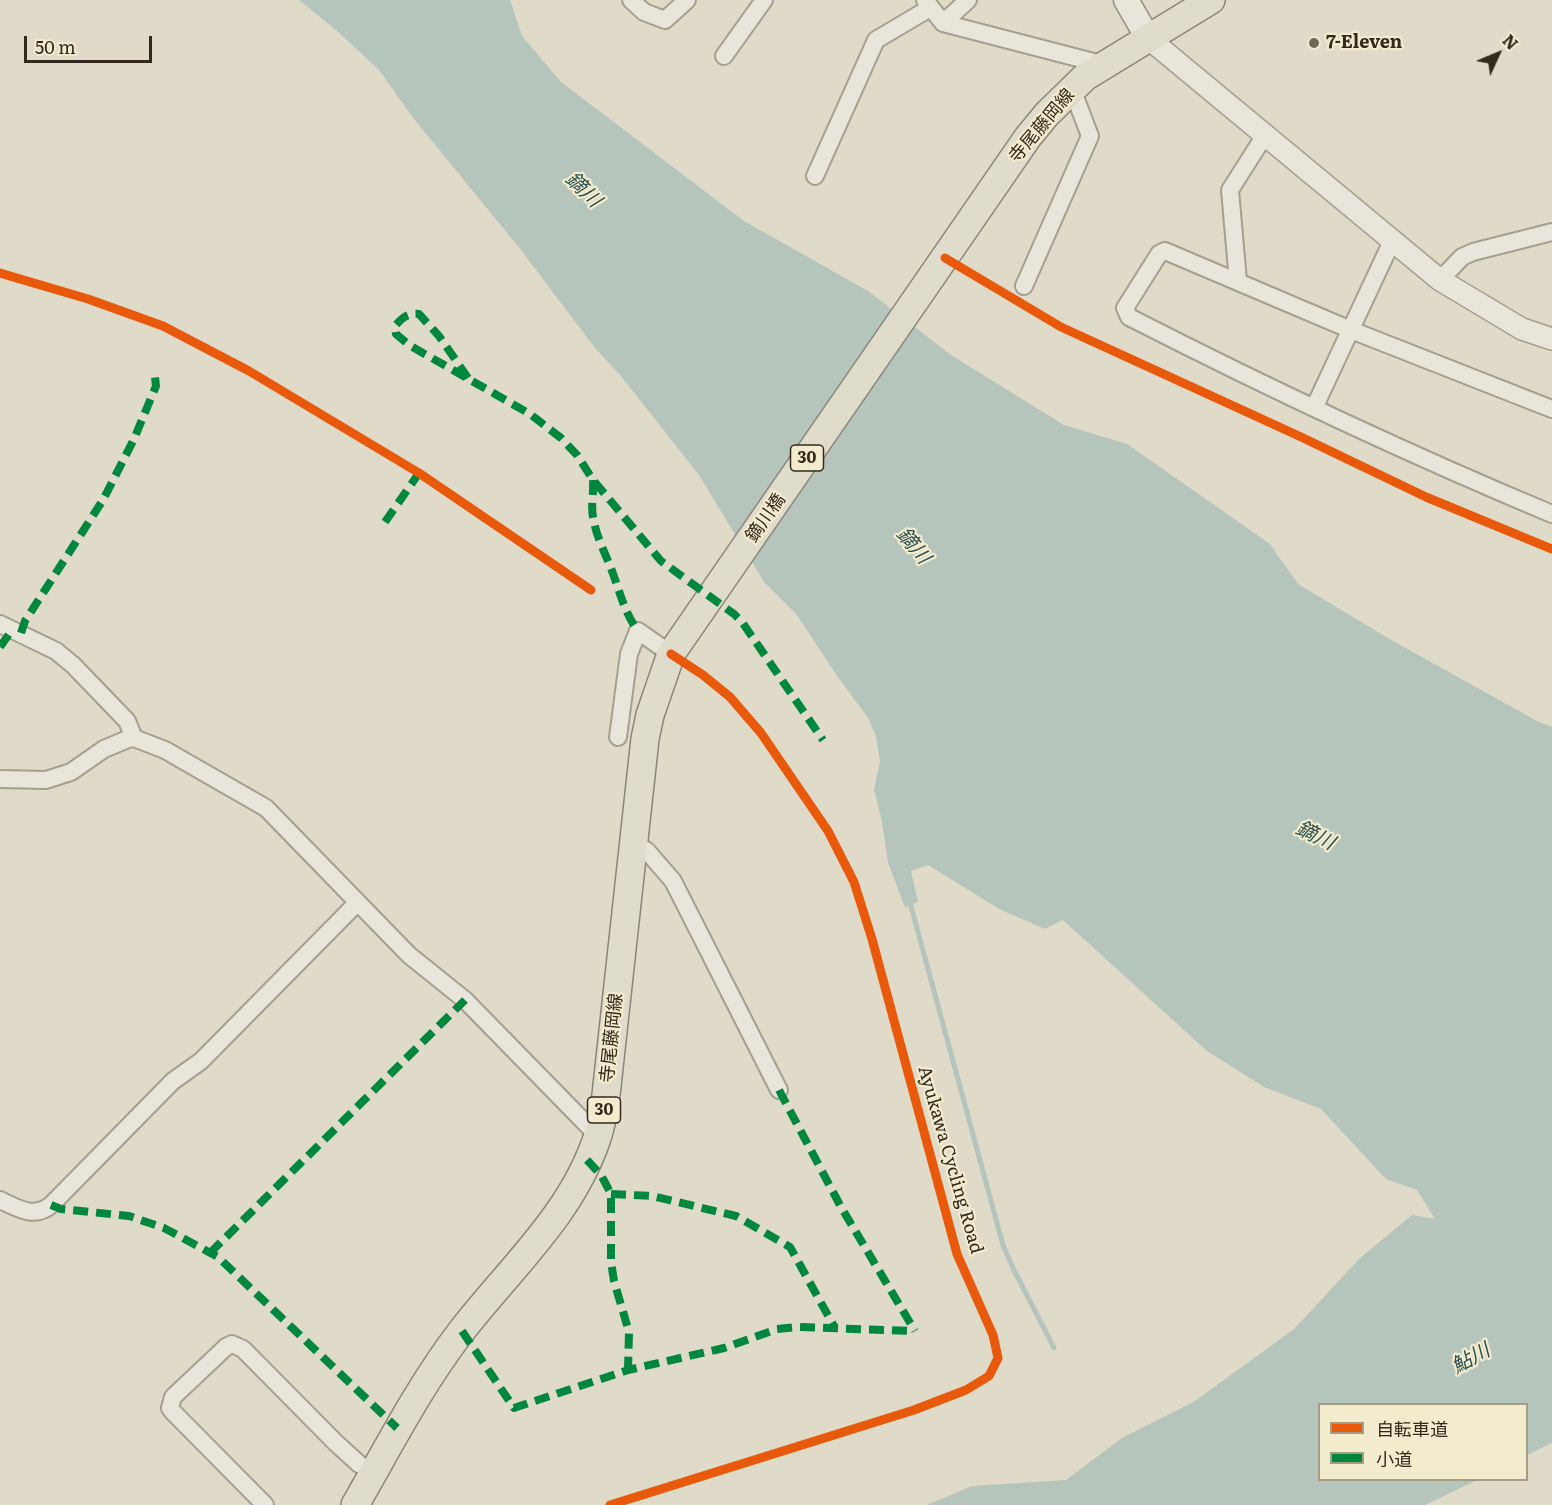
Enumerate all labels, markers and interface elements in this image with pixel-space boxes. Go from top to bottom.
scale bar [27,24,154,62]
north arrow [1468,24,1528,84]
text: N [1498,28,1524,55]
place label: 7-Eleven [1326,32,1402,54]
text: 50 m [35,33,76,60]
marker: 7-Eleven [1307,36,1321,50]
street label: 寺尾藤岡線 [1005,85,1079,167]
water label: 鏑川 [560,167,606,213]
road number: 30 [790,445,824,471]
street label: 鏑川橋 [742,490,790,546]
water label: 鏑川 [891,523,935,569]
water label: 鏑川 [1292,816,1338,856]
street label: 寺尾藤岡線 [597,992,627,1084]
street label: Ayukawa Cycling Road [913,1064,987,1256]
road number: 30 [588,1097,620,1123]
water label: 鮎川 [1448,1339,1494,1379]
legend [1318,1403,1528,1481]
text: 自転車道 [1376,1415,1448,1442]
text: 小道 [1376,1445,1412,1472]

